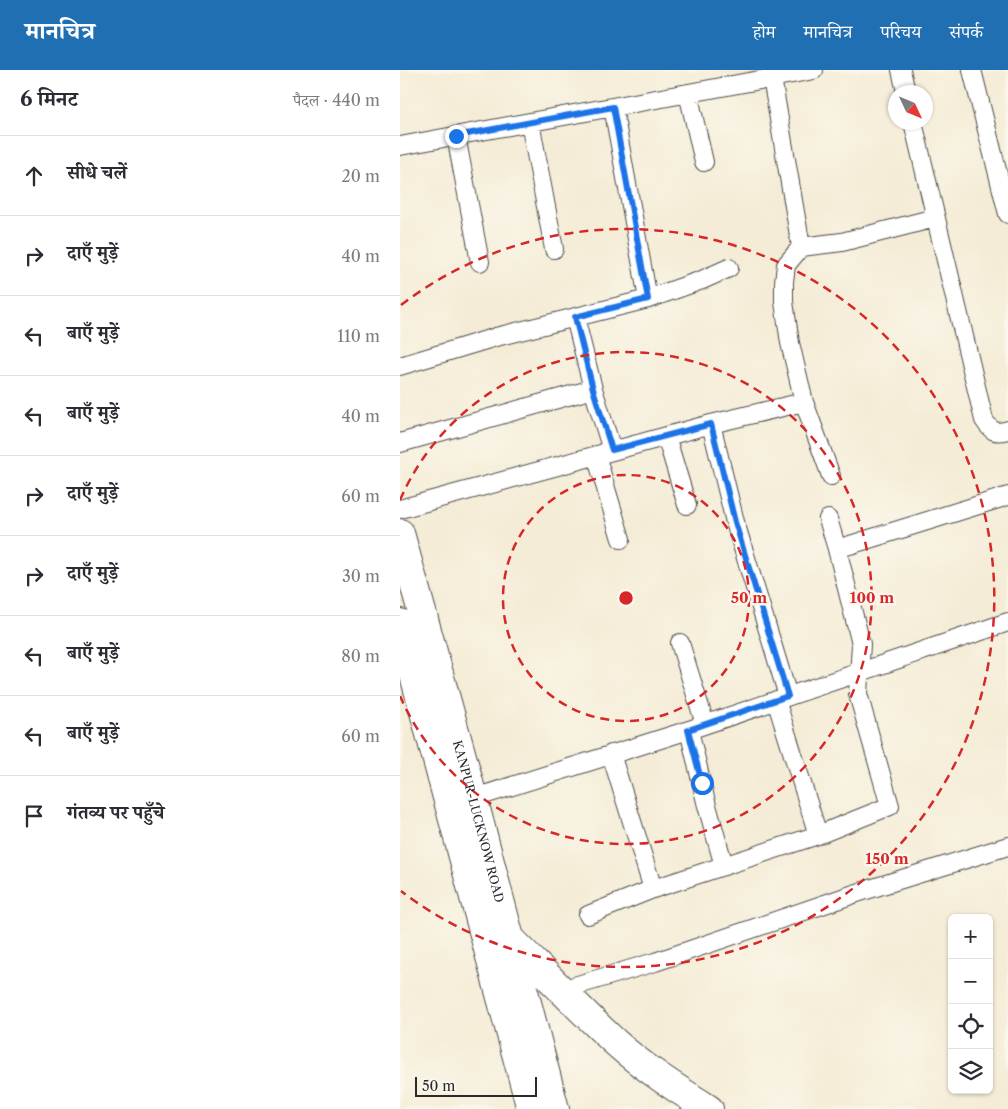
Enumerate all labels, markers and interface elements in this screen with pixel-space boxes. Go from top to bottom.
text: मानचित्र [25,16,95,45]
text: होम [753,21,776,43]
text: मानचित्र [804,21,852,43]
text: परिचय [880,21,921,43]
text: संपर्क [949,21,983,43]
north arrow [888,85,933,130]
text: 6 मिनट [20,86,78,111]
text: पैदल · 440 m [293,90,380,110]
route end [445,125,468,148]
text: सीधे चलें [67,161,127,184]
icon: ahead [20,162,48,190]
text: 20 m [341,166,380,186]
text: दाएँ मुड़ें [67,241,118,264]
icon: right [20,242,48,270]
text: 40 m [341,246,380,266]
text: बाएँ मुड़ें [67,321,119,344]
icon: left [20,322,48,350]
text: 110 m [337,326,380,346]
text: बाएँ मुड़ें [67,401,119,424]
icon: left [20,402,48,430]
text: 40 m [341,406,380,426]
text: दाएँ मुड़ें [67,481,118,504]
icon: right [20,482,48,510]
text: 60 m [341,486,380,506]
text: दाएँ मुड़ें [67,561,118,584]
icon: right [20,562,48,590]
text: 30 m [342,566,380,586]
text: 50 m [731,588,767,607]
text: 100 m [850,588,894,607]
centre of rings [617,589,635,607]
text: बाएँ मुड़ें [67,641,119,664]
icon: left [20,642,48,670]
text: 80 m [341,646,380,666]
text: बाएँ मुड़ें [67,721,119,744]
icon: left [20,722,48,750]
text: 60 m [341,726,380,746]
street label: KANPUR-LUCKNOW ROAD [450,738,508,904]
route start [691,772,714,795]
text: गंतव्य पर पहुँचे [67,801,164,824]
icon: arrive [20,802,48,830]
text: 150 m [865,849,909,868]
map controls [948,914,993,1094]
button: + [948,914,993,959]
button: − [948,959,993,1004]
button: locate [948,1004,993,1049]
button: layers [948,1049,993,1094]
scale bar [415,1074,538,1097]
text: 50 m [422,1077,455,1095]

